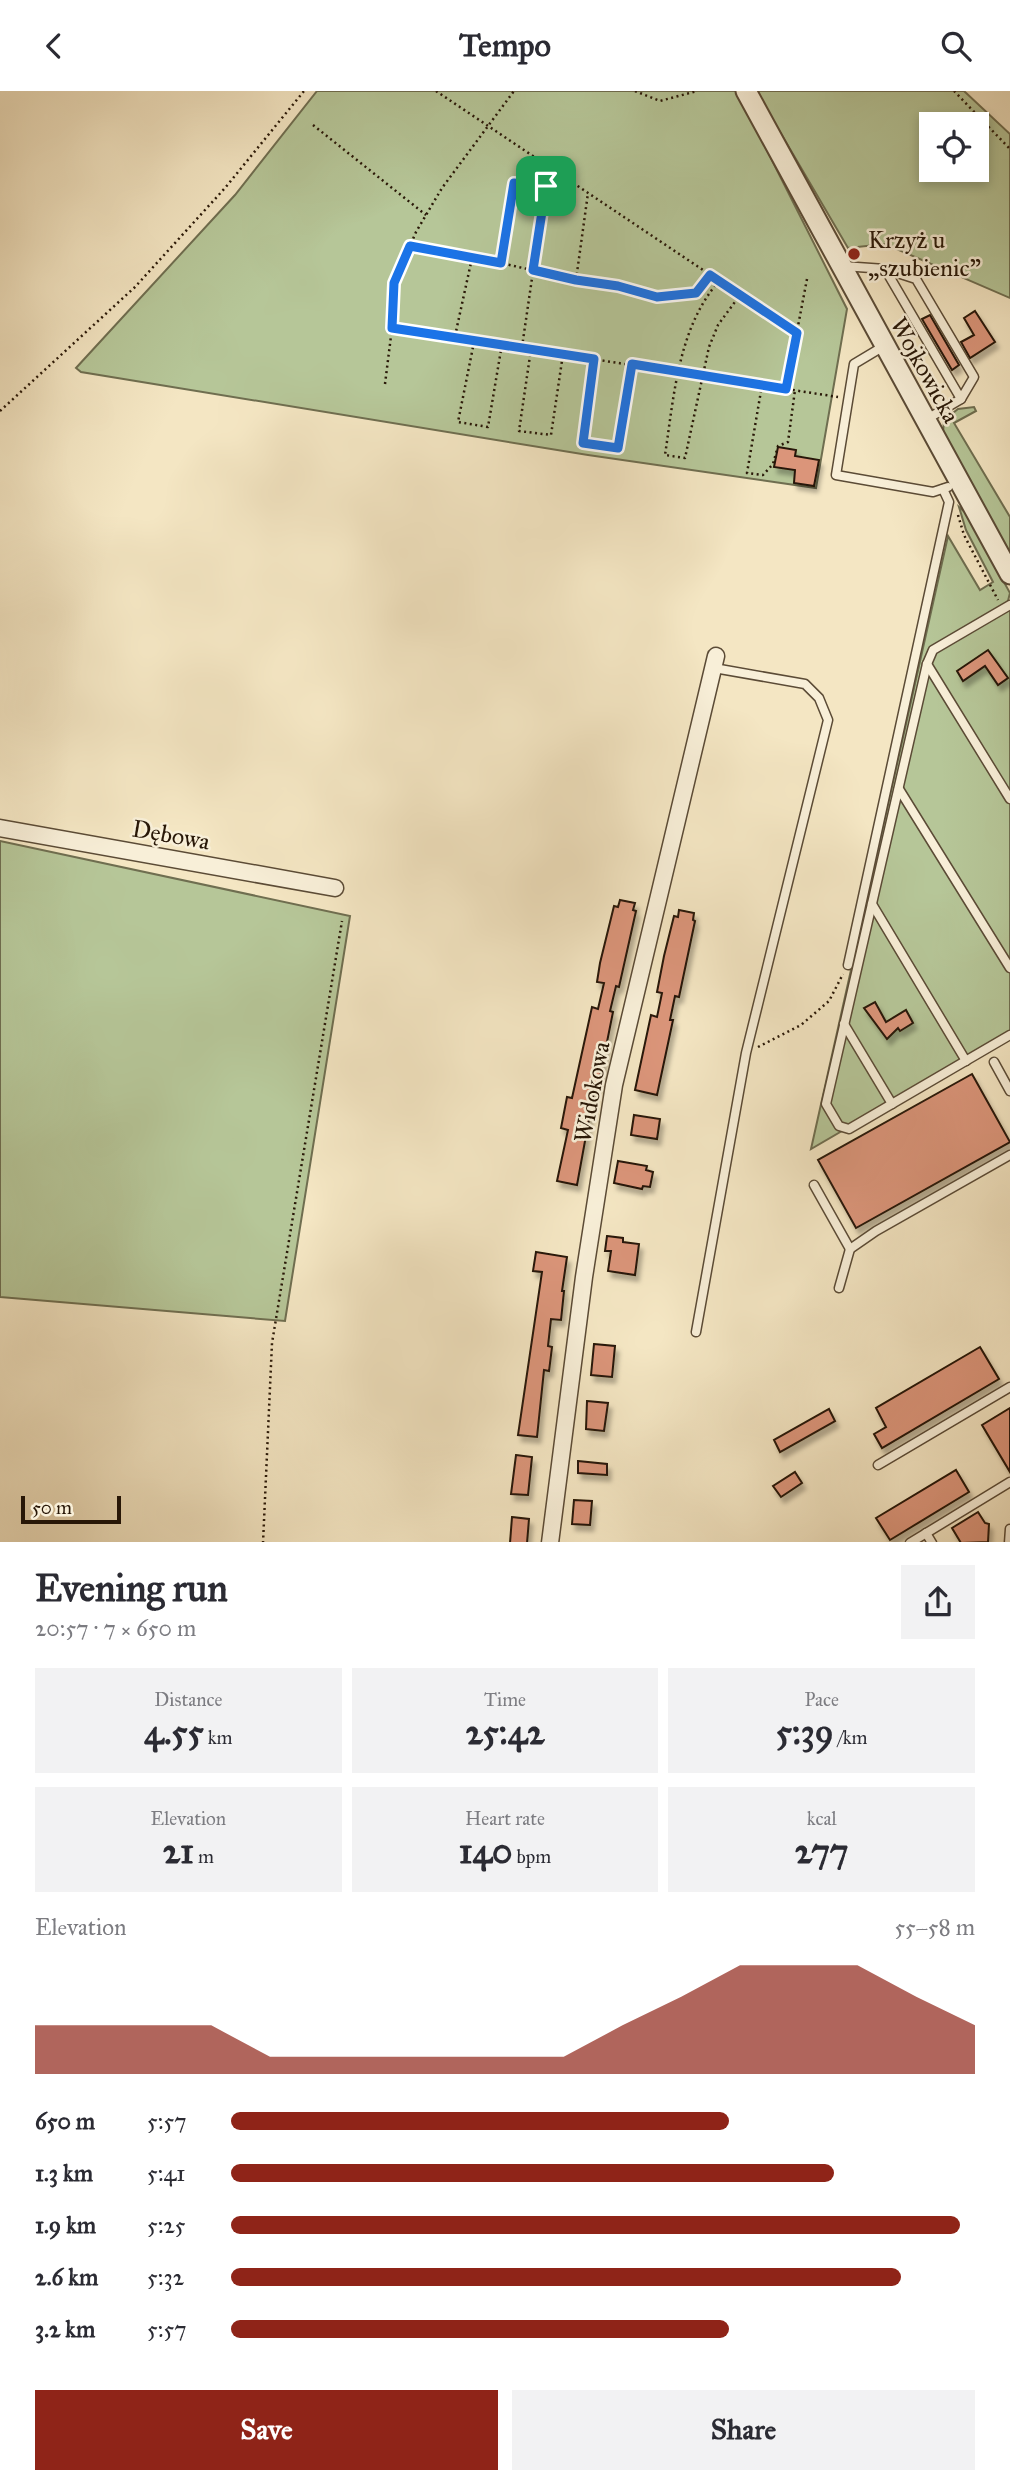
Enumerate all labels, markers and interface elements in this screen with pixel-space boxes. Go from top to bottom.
text: Tempo [459,26,551,65]
icon: back [35,27,73,65]
icon: search [937,27,975,65]
map controls [919,112,989,182]
button: locate [919,112,989,182]
pin [516,156,576,216]
icon: arrive [527,167,565,205]
place label: Krzyż u „szubienic” [868,225,981,283]
marker: Krzyż u „szubienic” [846,246,862,262]
street label: Wojkowicka [884,312,967,429]
street label: Dębowa [130,813,213,857]
street label: Widokowa [568,1038,617,1145]
scale bar [21,1493,121,1525]
text: 50 m [32,1496,72,1519]
text: Evening run [35,1565,228,1611]
button: share [901,1565,975,1639]
text: 20:57 · 7 × 650 m [35,1614,196,1642]
text: Distance [154,1688,222,1711]
text: Time [484,1688,526,1711]
text: Pace [804,1688,839,1711]
text: 4.55 [144,1711,204,1754]
text: 25:42 [466,1711,544,1754]
text: 5:39 [776,1711,834,1754]
text: km [204,1726,233,1749]
text: /km [834,1726,868,1749]
text: Elevation [151,1807,226,1830]
text: Heart rate [465,1807,545,1830]
text: kcal [807,1807,837,1830]
text: 21 [163,1830,194,1873]
text: 140 [459,1830,512,1873]
text: 277 [795,1830,849,1873]
text: m [194,1845,214,1868]
text: bpm [512,1845,551,1868]
text: Elevation [35,1913,126,1941]
text: 55–58 m [894,1913,975,1941]
text: 650 m [35,2107,95,2135]
text: 5:57 [147,2107,186,2135]
text: 1.3 km [35,2159,93,2187]
text: 5:41 [147,2159,185,2187]
text: 1.9 km [35,2211,96,2239]
text: 5:25 [147,2211,185,2239]
text: 2.6 km [35,2263,98,2291]
text: 5:32 [147,2263,184,2291]
text: 3.2 km [35,2315,95,2343]
text: 5:57 [147,2315,186,2343]
button: Save [35,2390,498,2470]
button: Share [512,2390,975,2470]

